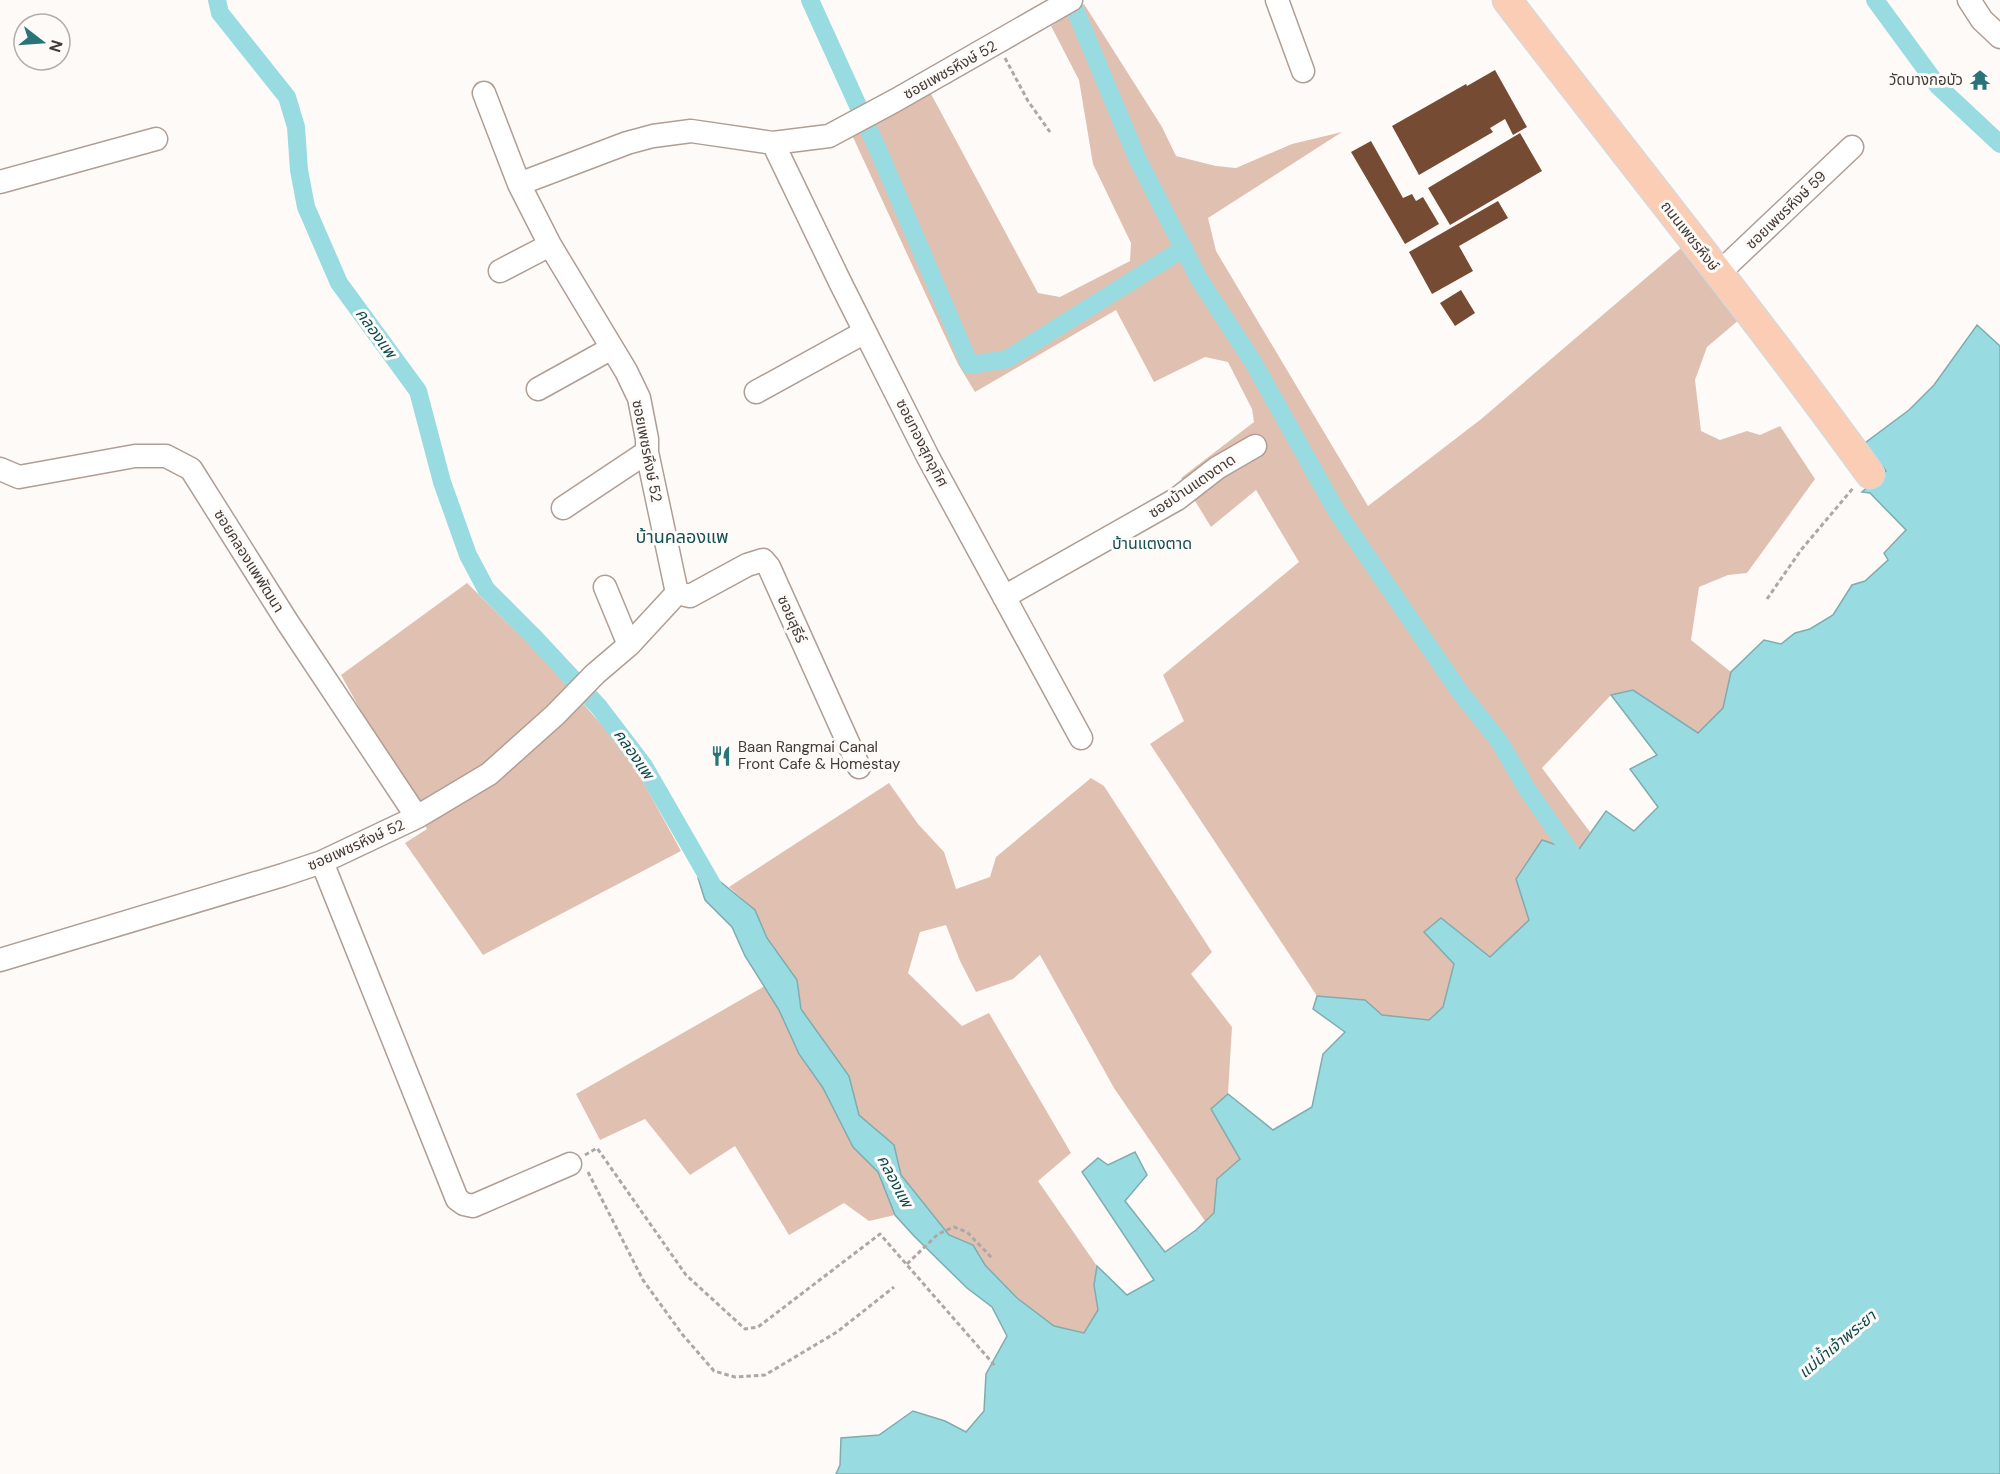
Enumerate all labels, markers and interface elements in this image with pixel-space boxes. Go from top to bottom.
north arrow [12,12,72,72]
street label: ซอยเพชรหึงษ์ 52 [900,36,1000,104]
text: N [44,38,68,55]
temple icon: วัดบางกอบัว [1968,68,1992,92]
place label: วัดบางกอบัว [1889,70,1963,90]
street label: ซอยเพชรหึงษ์ 59 [1741,166,1831,254]
street label: ถนนเพชรหึงษ์ [1656,197,1724,276]
water label: คลองแพ [351,304,402,364]
street label: ซอยทองสุกอุทิศ [891,396,953,490]
street label: ซอยเพชรหึงษ์ 52 [627,398,667,504]
street label: ซอยบ้านแตงตาด [1145,449,1239,523]
street label: ซอยคลองแพพัฒนา [209,506,289,616]
district label: บ้านคลองแพ [636,525,728,549]
district label: บ้านแตงตาด [1112,533,1192,554]
street label: ซอยสุธีร์ [773,592,812,647]
water label: คลองแพ [609,725,660,785]
place label: Baan Rangmai Canal Front Cafe & Homestay [738,737,901,774]
restaurant icon: Baan Rangmai Canal Front Cafe & Homestay [709,744,733,768]
street label: ซอยเพชรหึงษ์ 52 [304,815,408,875]
water label: คลองแพ [872,1151,918,1213]
water label: แม่น้ำเจ้าพระยา [1793,1304,1881,1383]

